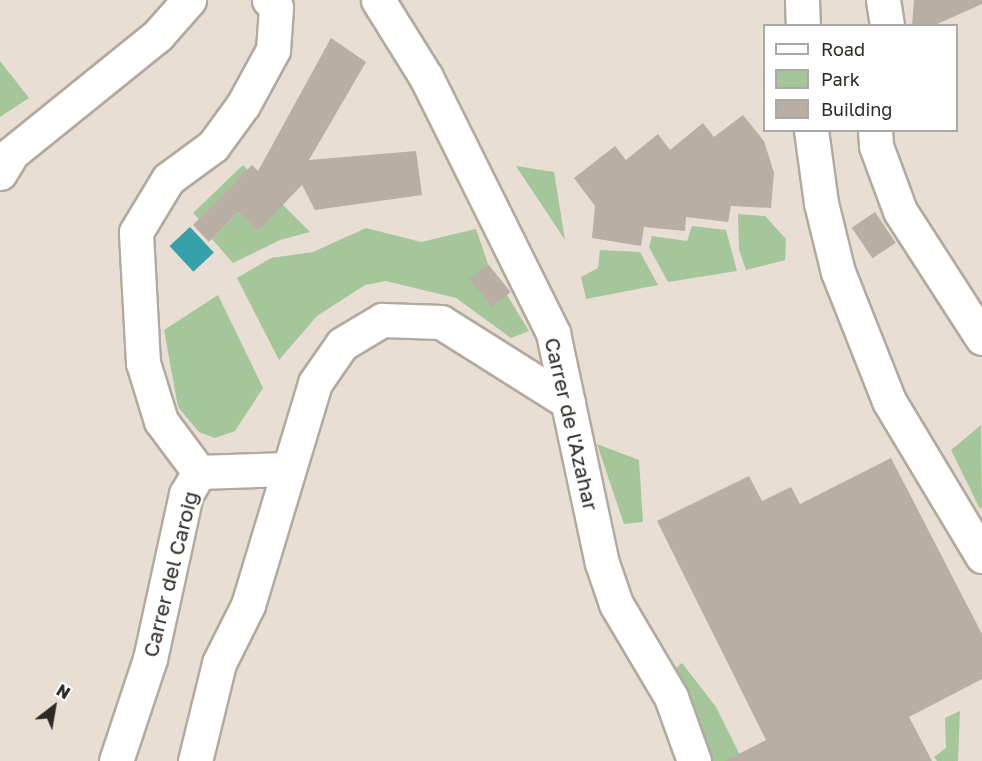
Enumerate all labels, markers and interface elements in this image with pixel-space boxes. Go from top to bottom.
legend [763,24,958,132]
text: Road [821,38,865,60]
text: Park [821,68,860,90]
text: Building [821,98,892,120]
street label: Carrer de l'Azahar [540,335,604,513]
street label: Carrer del Caroig [137,488,203,660]
north arrow [24,677,84,737]
text: N [53,680,74,703]

